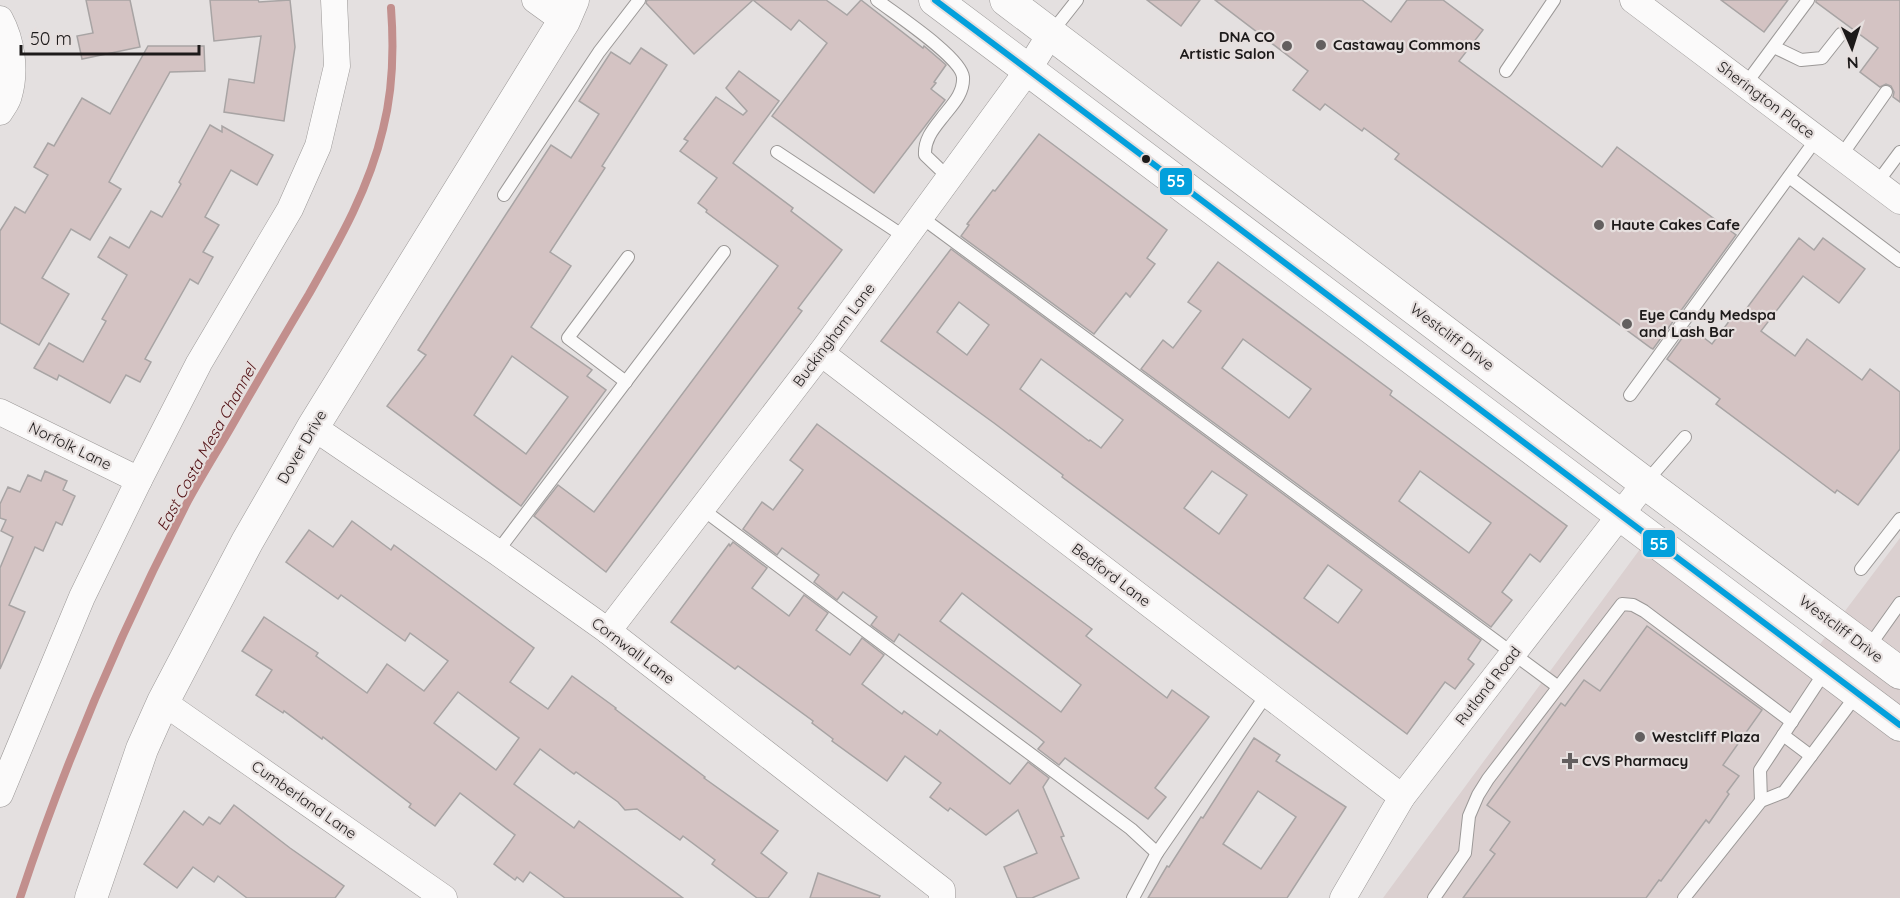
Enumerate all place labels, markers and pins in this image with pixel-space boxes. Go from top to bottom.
place label: DNA CO Artistic Salon [1180,27,1275,63]
place label: Castaway Commons [1333,35,1480,54]
marker: Castaway Commons [1314,38,1328,52]
marker: DNA CO Artistic Salon [1280,39,1294,53]
unlabelled marker [1140,153,1152,165]
place label: Haute Cakes Cafe [1611,215,1740,234]
marker: Haute Cakes Cafe [1592,218,1606,232]
place label: Eye Candy Medspa and Lash Bar [1639,305,1776,341]
marker: Eye Candy Medspa and Lash Bar [1620,317,1634,331]
place label: Westcliff Plaza [1652,727,1760,746]
marker: Westcliff Plaza [1633,730,1647,744]
place label: CVS Pharmacy [1582,751,1688,770]
marker: CVS Pharmacy [1563,754,1577,768]

